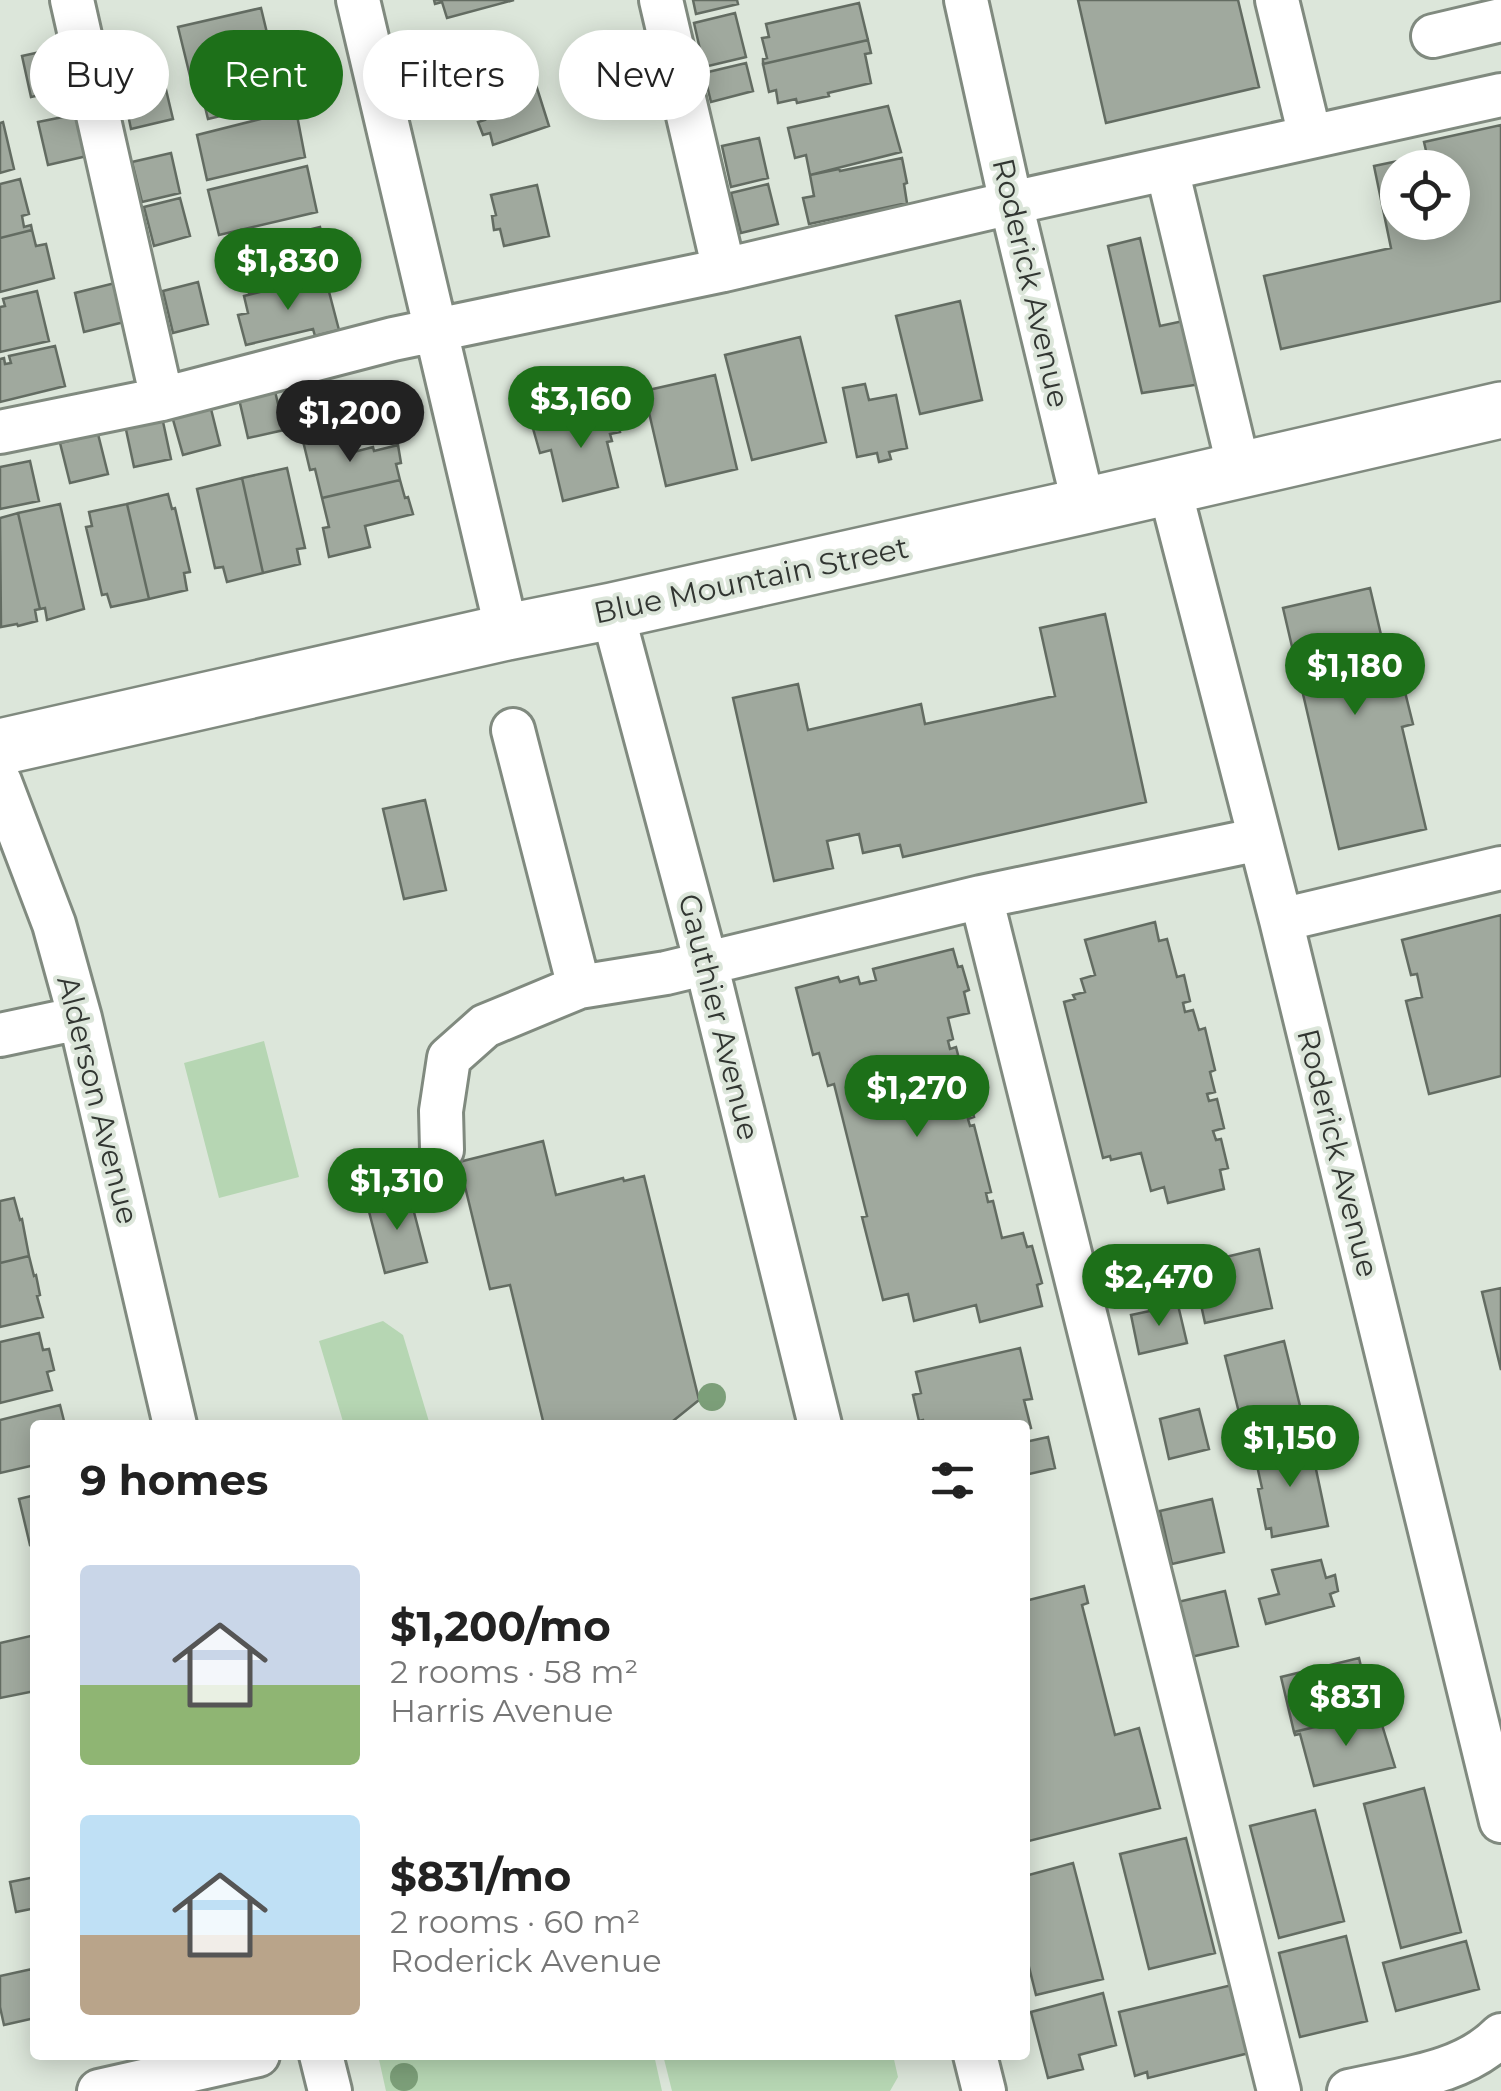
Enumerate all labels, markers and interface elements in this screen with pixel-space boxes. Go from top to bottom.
chip: Buy [30,30,169,120]
chip: Rent [189,30,343,120]
chip: Filters [363,30,539,120]
chip: New [559,30,710,120]
map controls [1380,150,1470,240]
button: locate [1380,150,1470,240]
street label: Roderick Avenue [984,155,1078,411]
pin: $1,830 [207,228,369,313]
text: $1,830 [236,241,340,280]
pin: $3,160 [500,366,662,451]
text: $3,160 [530,379,632,418]
pin: $1,200 [269,380,431,465]
text: $1,200 [298,393,402,432]
street label: Blue Mountain Street [590,529,912,631]
pin: $1,180 [1274,633,1436,718]
text: $1,180 [1307,646,1403,685]
street label: Gauthier Avenue [670,890,768,1144]
street label: Alderson Avenue [49,972,147,1228]
street label: Roderick Avenue [1289,1025,1387,1281]
pin: $1,270 [836,1055,998,1140]
text: $1,270 [866,1068,968,1107]
pin: $1,310 [316,1148,478,1233]
text: $1,310 [350,1161,444,1200]
pin: $2,470 [1078,1244,1240,1329]
text: $2,470 [1104,1257,1214,1296]
pin: $1,150 [1209,1405,1371,1490]
text: $1,150 [1243,1418,1337,1457]
icon: filters [925,1453,980,1508]
text: 9 homes [80,1454,268,1506]
text: $1,200/mo [390,1600,611,1652]
icon: home [160,1605,280,1725]
text: 2 rooms · 58 m² [390,1652,638,1691]
pin: $831 [1287,1664,1405,1749]
text: $831 [1309,1677,1383,1716]
text: Harris Avenue [390,1691,613,1730]
text: $831/mo [390,1850,571,1902]
icon: home [160,1855,280,1975]
text: 2 rooms · 60 m² [390,1902,640,1941]
text: Roderick Avenue [390,1941,661,1980]

